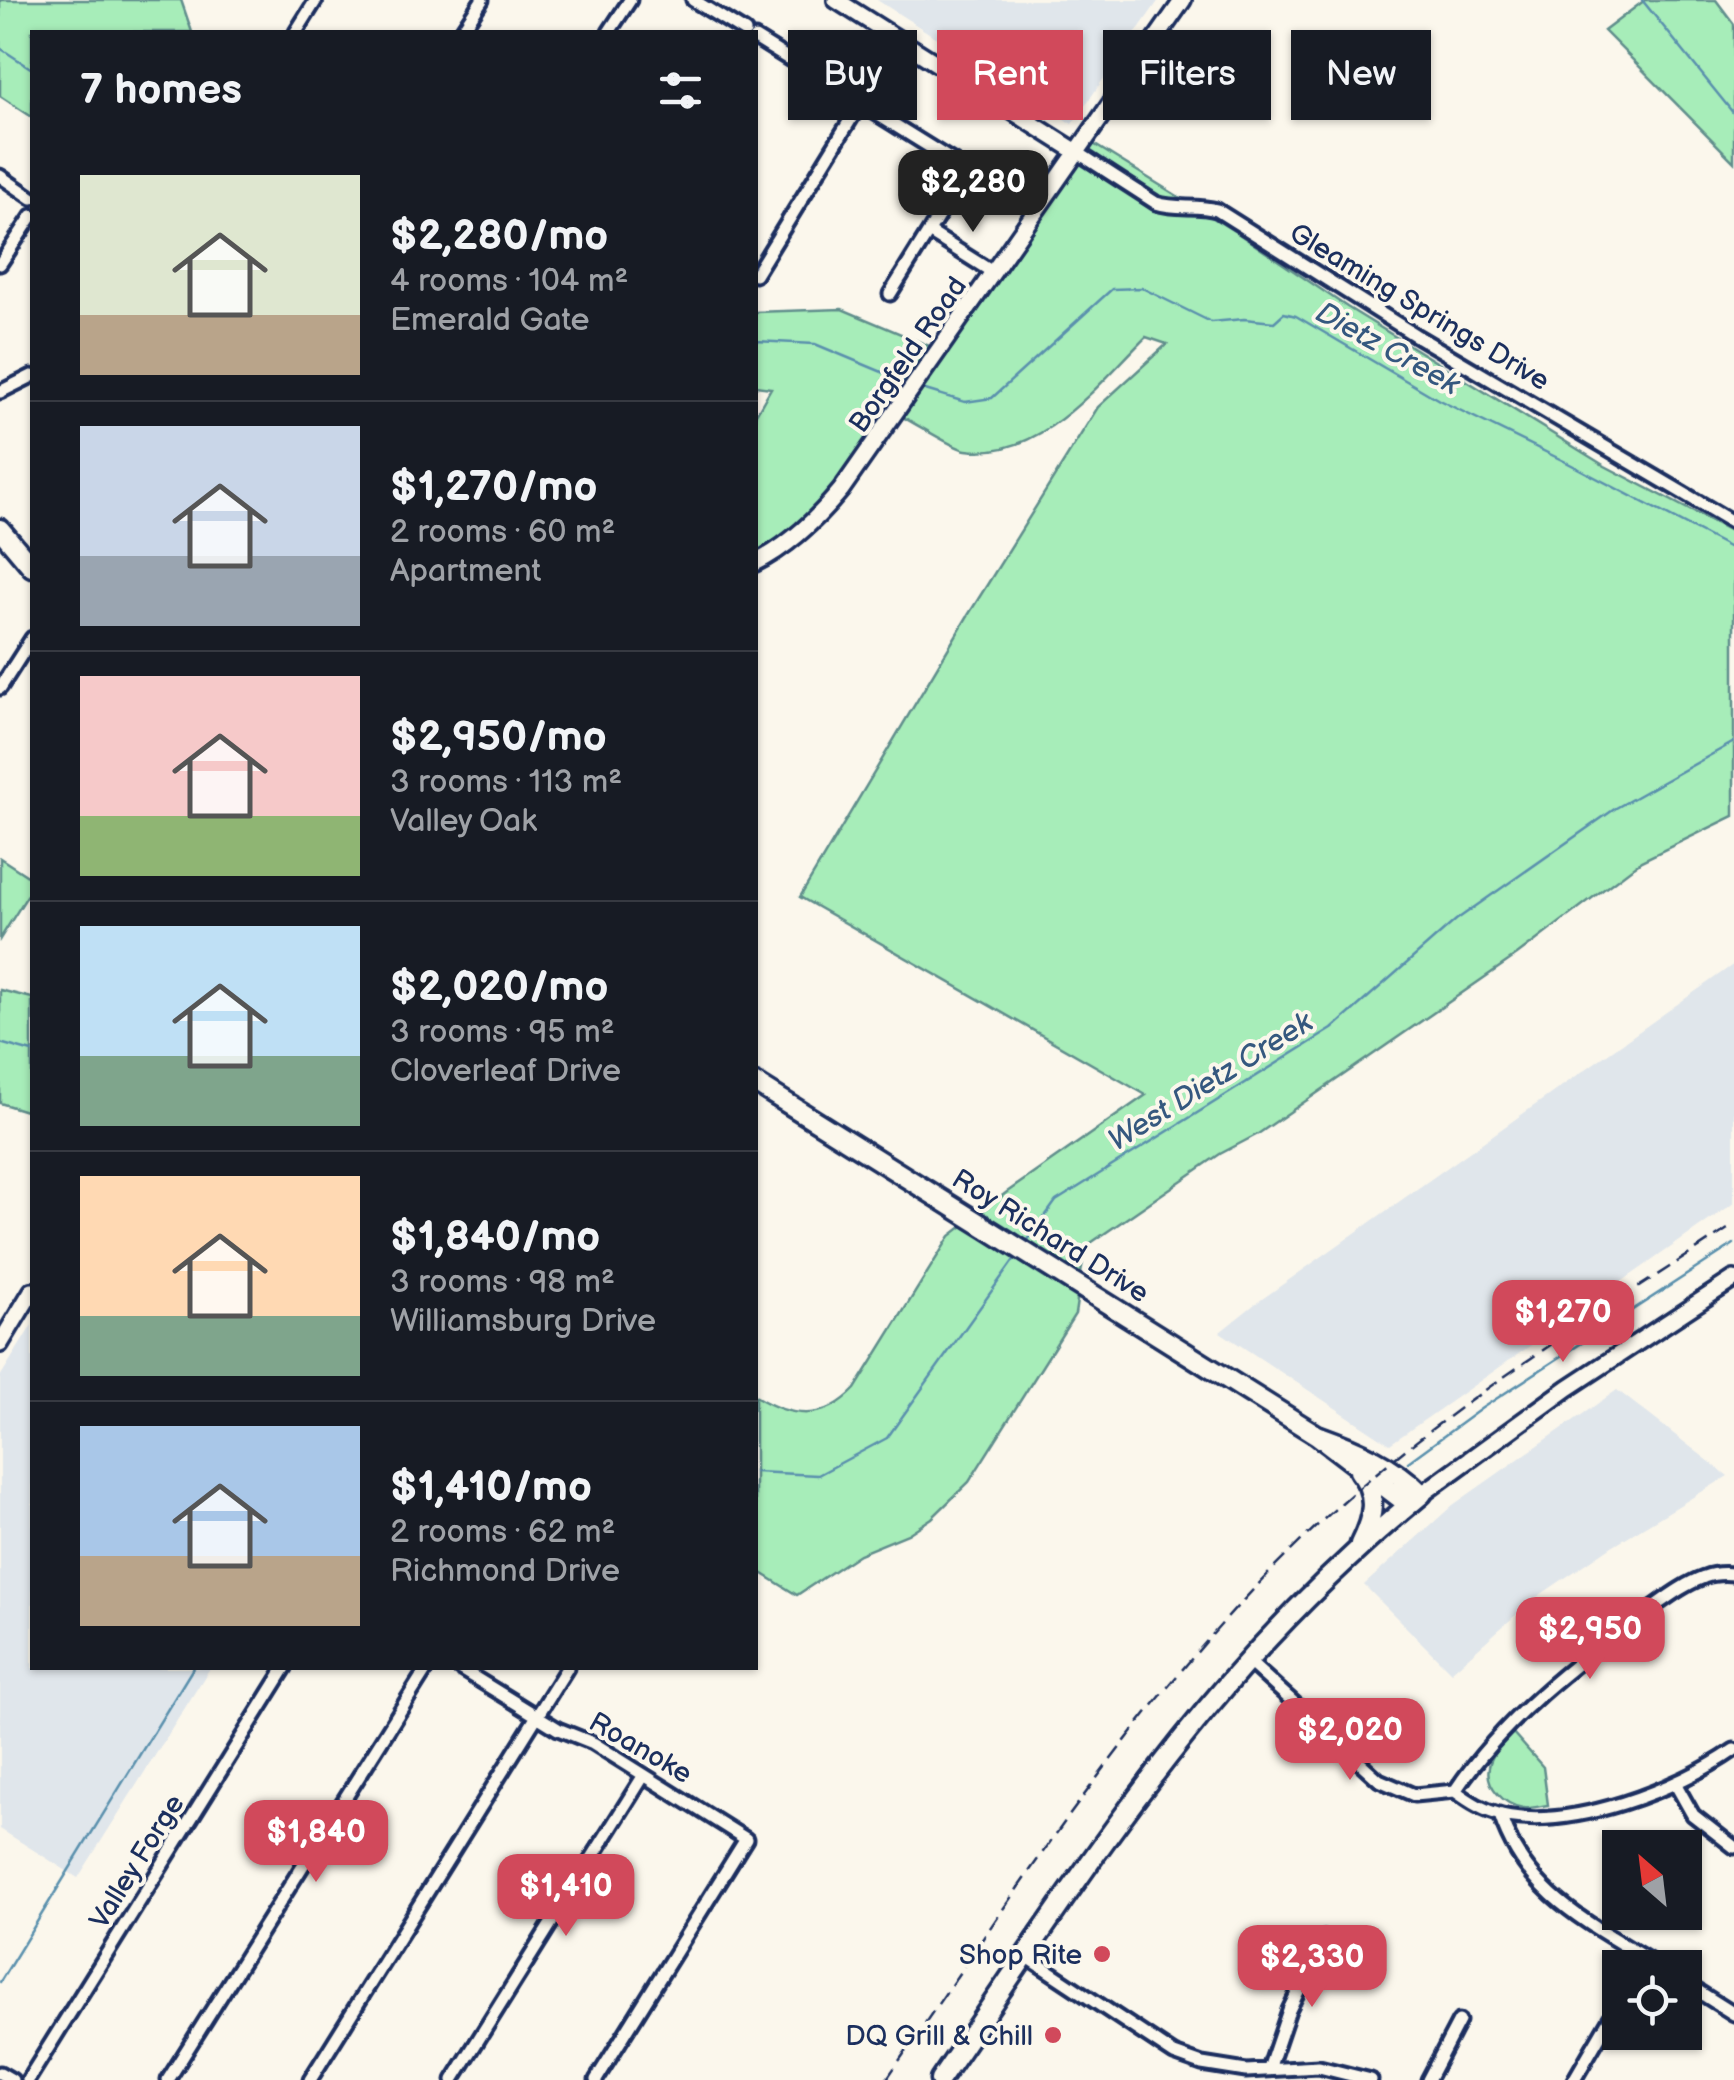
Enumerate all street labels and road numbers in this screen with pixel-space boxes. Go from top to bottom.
street label: Gleaming Springs Drive [1283,217,1555,398]
street label: Borgfeld Road [842,271,974,439]
street label: Roy Richard Drive [946,1163,1155,1310]
street label: Roanoke [583,1706,698,1791]
street label: Valley Forge [83,1789,192,1935]

